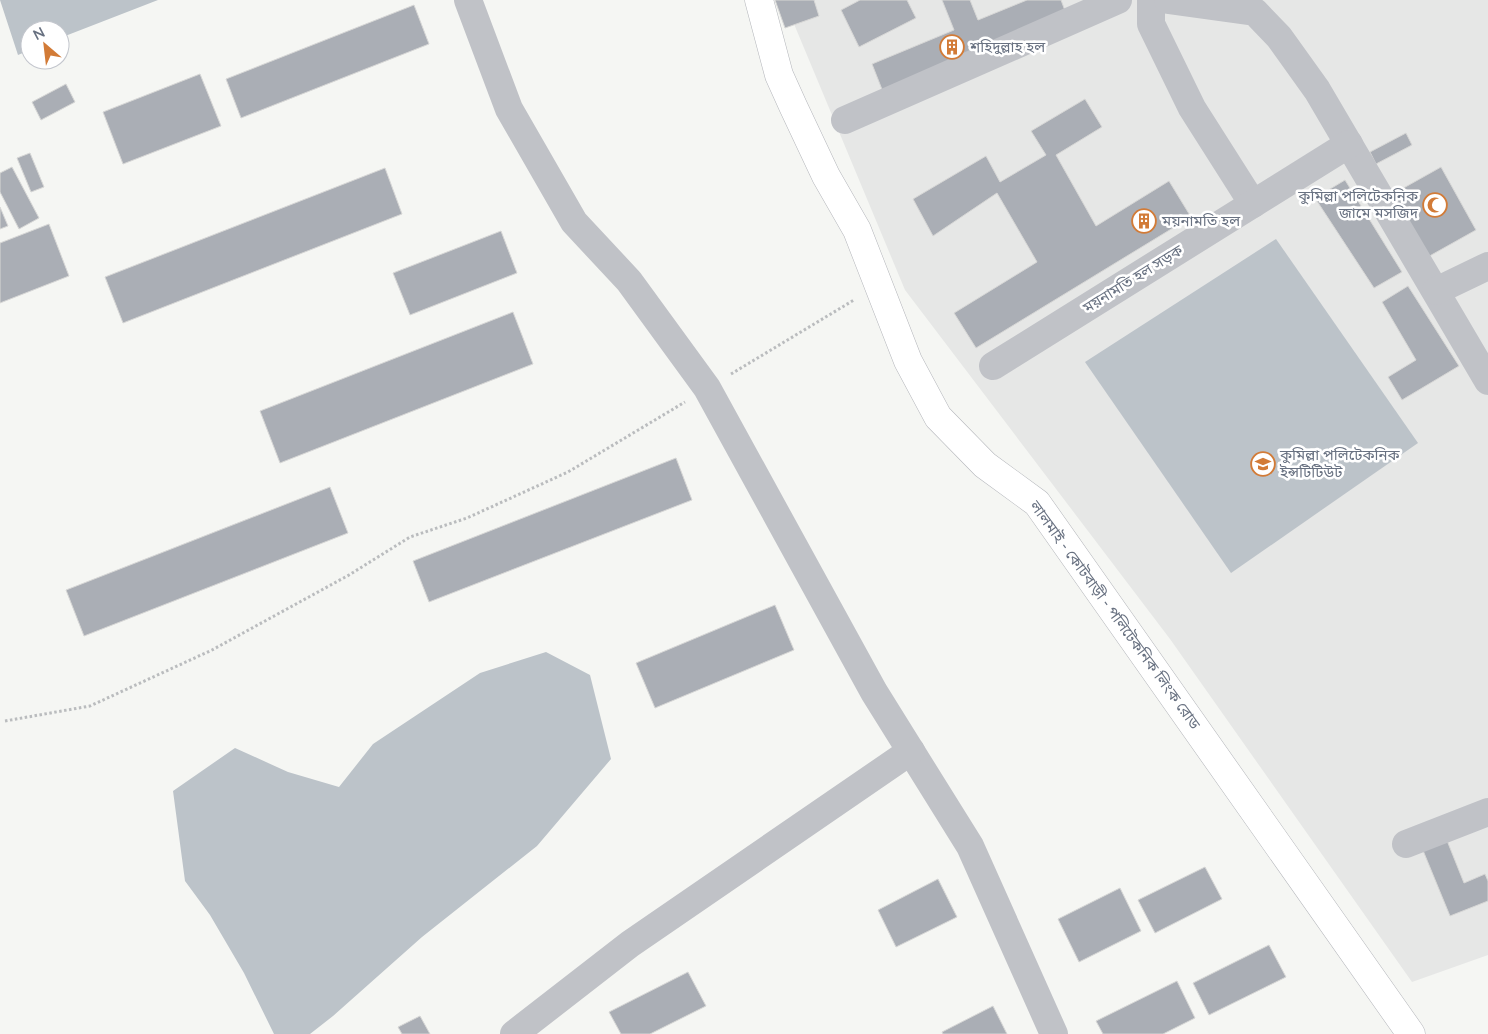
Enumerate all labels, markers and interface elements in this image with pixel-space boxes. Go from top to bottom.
north arrow [20,20,70,70]
text: N [30,23,47,43]
building icon: শহিদুল্লাহ হল [939,34,965,60]
place label: শহিদুল্লাহ হল [969,37,1046,55]
place label: কুমিল্লা পলিটেকনিক জামে মসজিদ [1297,186,1419,221]
mosque icon: কুমিল্লা পলিটেকনিক জামে মসজিদ [1422,192,1448,218]
building icon: ময়নামতি হল [1131,208,1157,234]
place label: ময়নামতি হল [1161,211,1241,229]
street label: ময়নামতি হল সড়ক [1078,240,1186,317]
place label: কুমিল্লা পলিটেকনিক ইন্সটিটিউট [1279,445,1401,480]
school or university icon: কুমিল্লা পলিটেকনিক ইন্সটিটিউট [1250,451,1276,477]
street label: লালমাই - কোটবাড়ী - পলিটেকনিক লিংক রোড [1026,496,1205,732]

